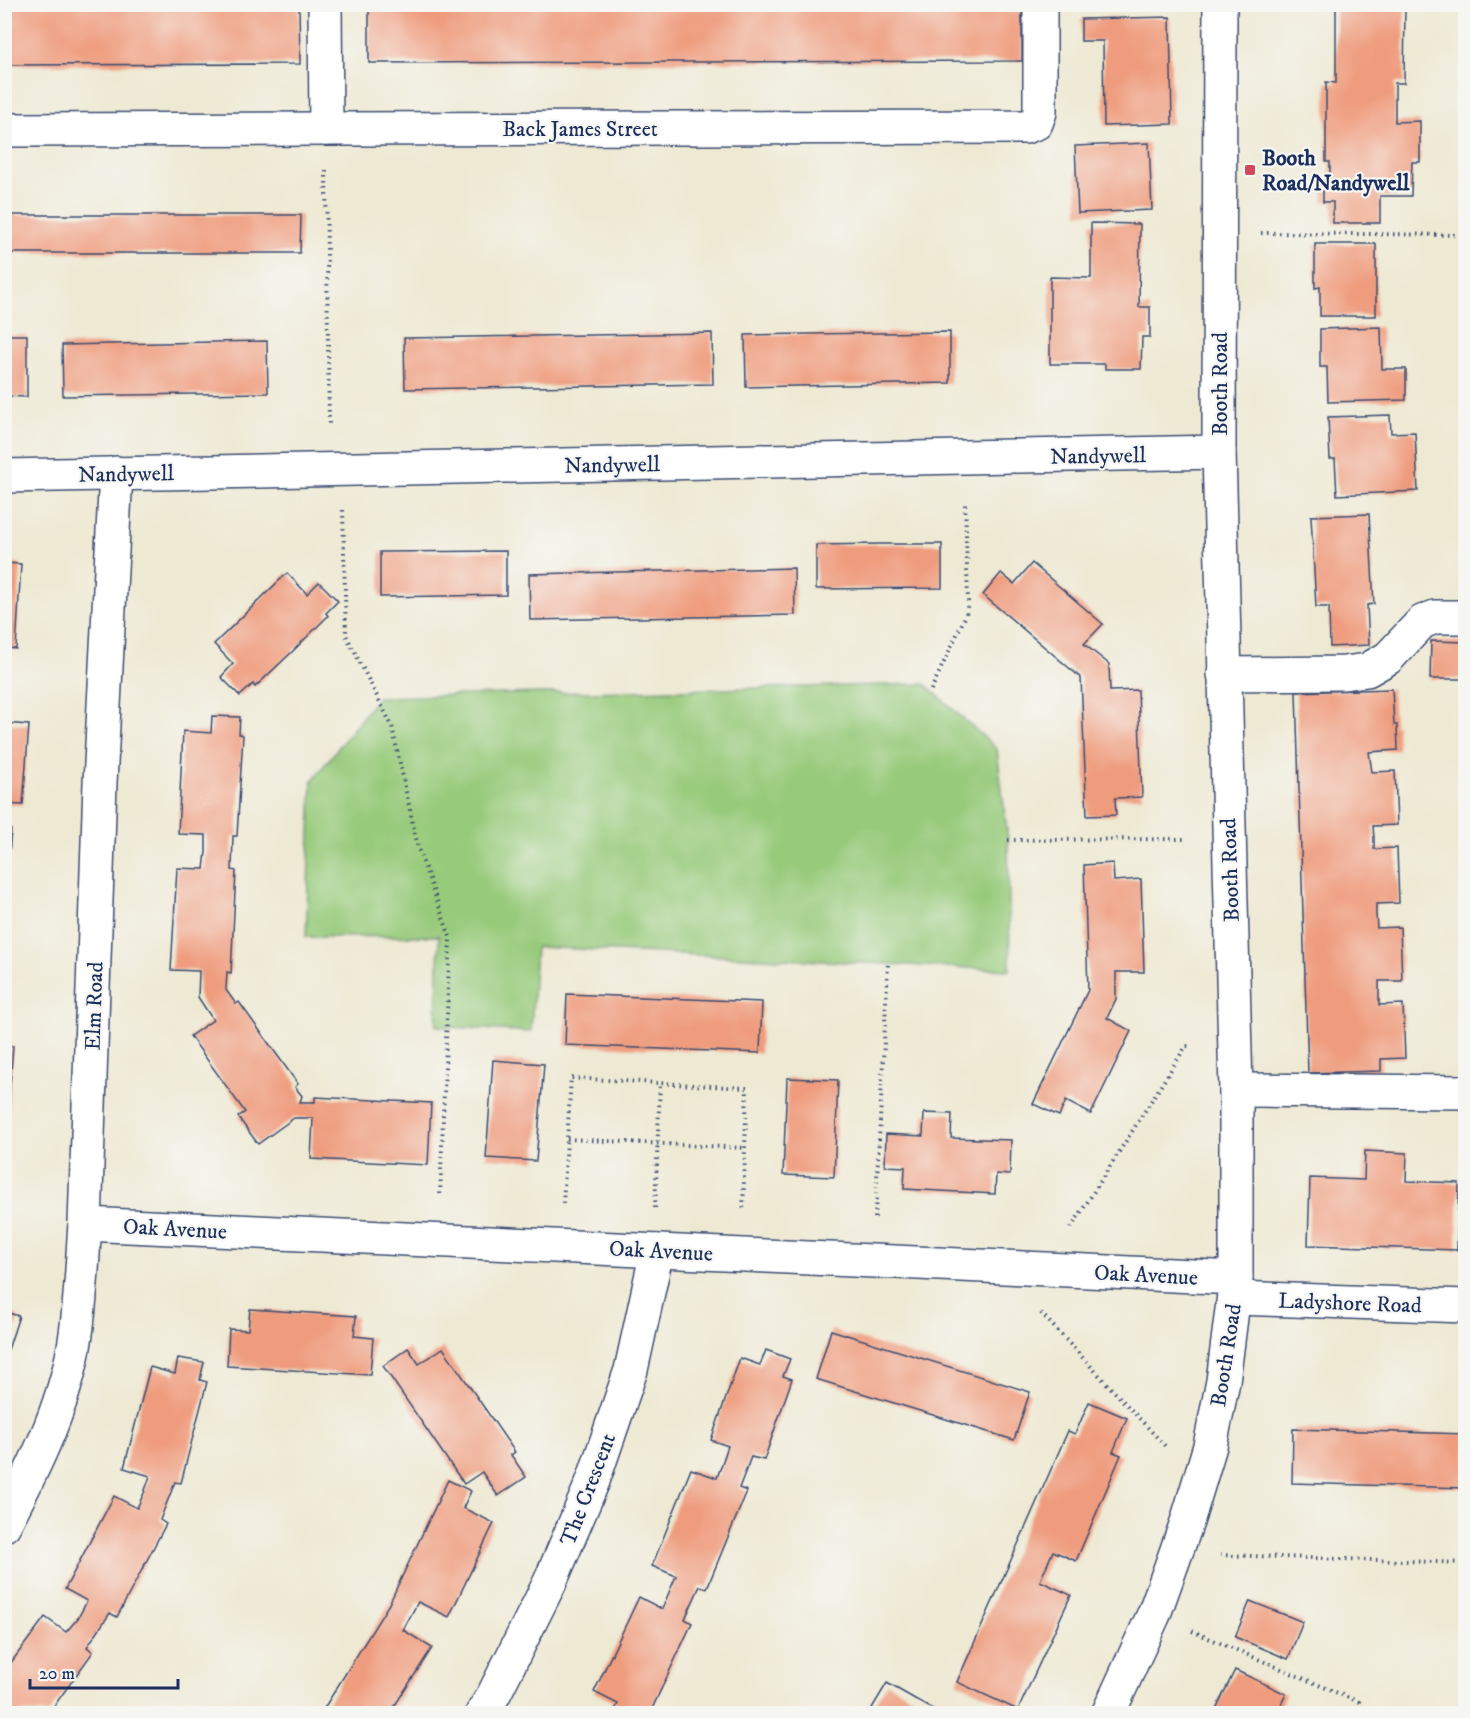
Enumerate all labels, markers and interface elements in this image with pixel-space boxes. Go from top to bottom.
street label: Back James Street [502,116,658,143]
place label: Booth Road/Nandywell [1262,145,1410,197]
marker: Booth Road/Nandywell [1243,163,1257,177]
street label: Booth Road [1207,332,1234,436]
street label: Nandywell [1050,442,1147,471]
street label: Nandywell [564,451,661,480]
street label: Nandywell [78,460,175,489]
street label: Booth Road [1215,817,1246,922]
street label: Elm Road [79,961,110,1051]
street label: Oak Avenue [122,1213,228,1246]
street label: Oak Avenue [608,1235,714,1268]
street label: Oak Avenue [1093,1259,1199,1292]
street label: Ladyshore Road [1278,1288,1422,1319]
street label: Booth Road [1205,1302,1248,1409]
street label: The Crescent [555,1430,622,1550]
scale bar [30,1652,178,1690]
text: 20 m [39,1663,75,1685]

